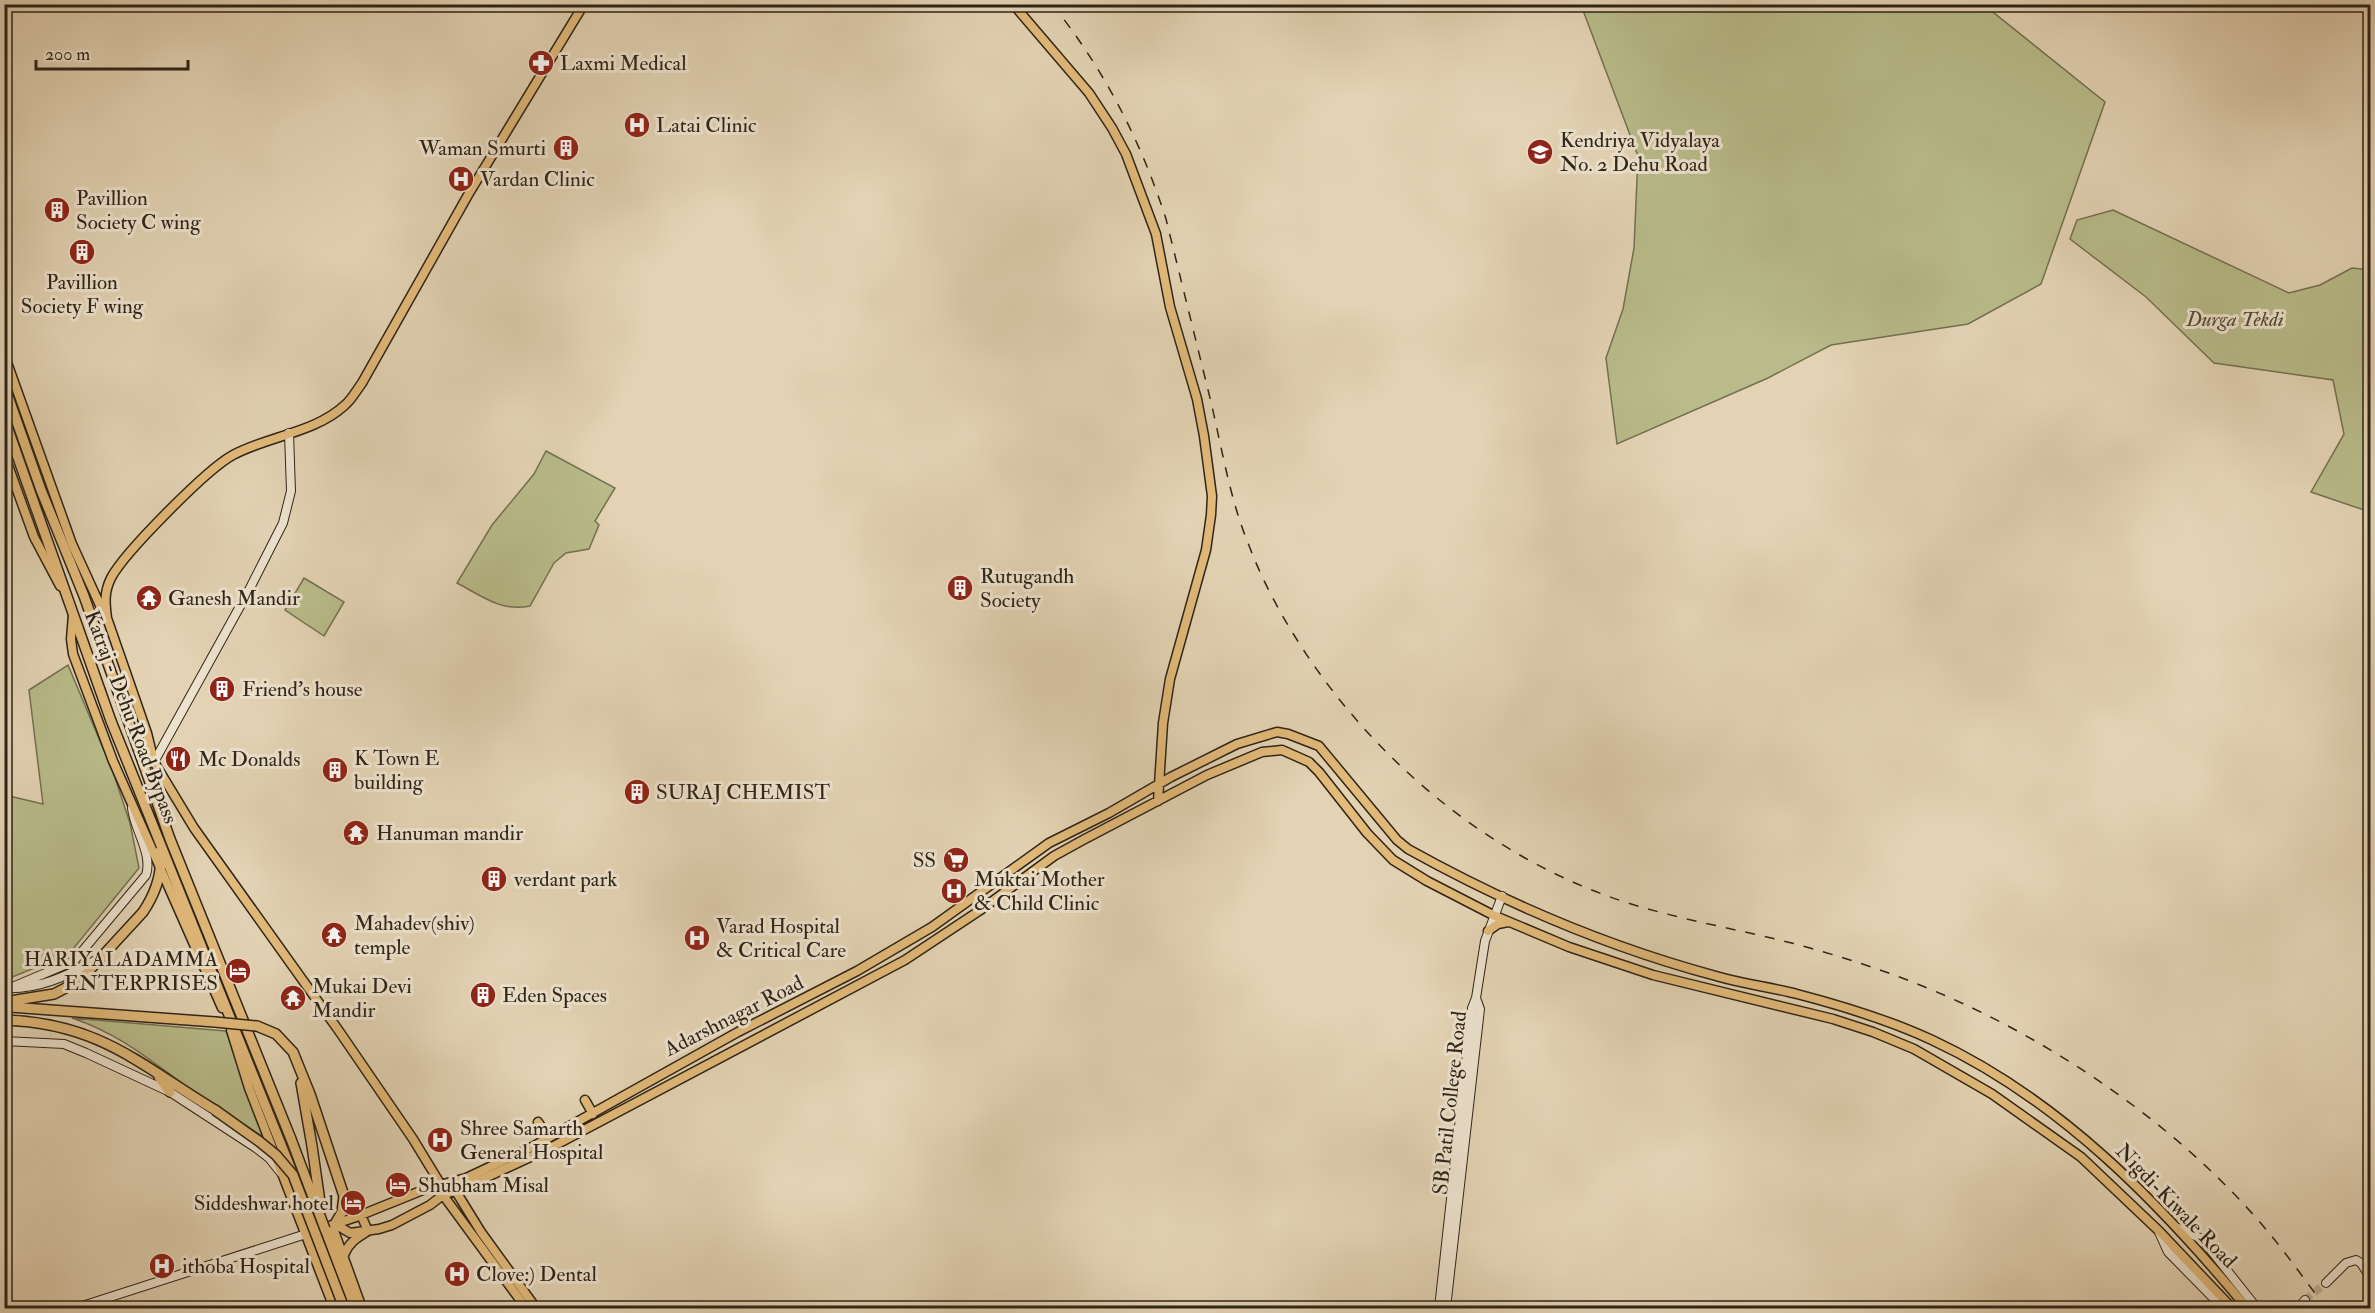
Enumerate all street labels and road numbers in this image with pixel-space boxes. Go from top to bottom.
street label: Katraj - Dehu Road Bypass [78,607,184,827]
street label: Adarshnagar Road [659,969,809,1063]
street label: SB Patil College Road [1427,1009,1473,1196]
street label: Nigdi-Kiwale Road [2110,1138,2243,1275]

